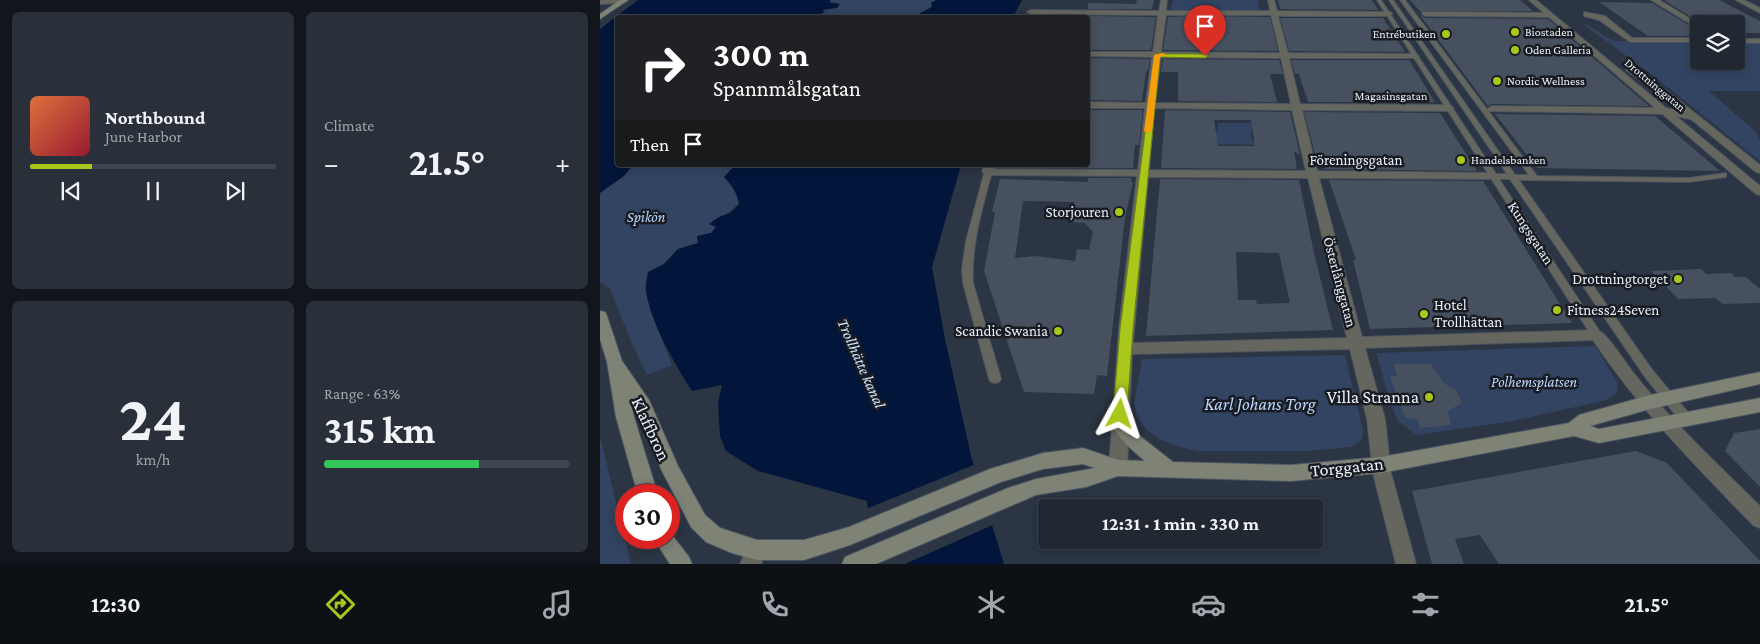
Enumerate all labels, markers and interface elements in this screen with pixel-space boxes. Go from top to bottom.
pin [1184,5,1226,56]
icon: arrive [1191,12,1219,40]
map controls [1690,15,1745,70]
button: layers [1690,15,1745,70]
place label: Biostaden [1525,25,1573,39]
marker: Biostaden [1509,26,1521,38]
place label: Entrébutiken [1373,27,1437,41]
marker: Entrébutiken [1440,28,1452,40]
icon: right [630,35,695,100]
text: 300 m [713,35,809,74]
place label: Oden Galleria [1525,43,1591,57]
marker: Oden Galleria [1509,44,1521,56]
street label: Drottninggatan [1622,56,1689,115]
place label: Nordic Wellness [1507,74,1585,88]
marker: Nordic Wellness [1491,75,1503,87]
text: Spannmålsgatan [713,76,861,101]
street label: Magasinsgatan [1354,89,1428,103]
text: Northbound [105,107,205,128]
text: Climate [324,117,374,134]
text: June Harbor [105,128,182,145]
icon: arrive [679,130,707,158]
text: Then [630,134,669,155]
text: 21.5° [409,141,485,183]
text: − [324,148,339,179]
text: + [555,148,570,179]
street label: Föreningsgatan [1309,152,1403,169]
place label: Handelsbanken [1471,153,1546,167]
marker: Handelsbanken [1455,154,1467,166]
icon: previous [57,177,85,205]
icon: pause [139,177,167,205]
icon: next [221,177,249,205]
street label: Kungsgatan [1504,199,1557,268]
place label: Storjouren [1046,204,1109,221]
marker: Storjouren [1113,206,1125,218]
park label: Spikön [627,209,666,226]
street label: Österlånggatan [1319,235,1360,329]
place label: Drottningtorget [1572,271,1669,288]
marker: Drottningtorget [1672,273,1684,285]
place label: Hotel Trollhättan [1434,297,1502,330]
place label: Fitness24Seven [1567,302,1659,318]
marker: Fitness24Seven [1551,304,1563,316]
marker: Hotel Trollhättan [1418,308,1430,320]
water label: Trollhätte kanal [834,316,889,412]
place label: Scandic Swania [955,323,1048,339]
marker: Scandic Swania [1052,325,1064,337]
park label: Polhemsplatsen [1491,374,1577,391]
text: 24 [119,382,187,454]
text: Range · 63% [324,385,400,402]
position arrow [1093,387,1145,439]
place label: Villa Stranna [1327,387,1419,407]
marker: Villa Stranna [1423,391,1435,403]
street label: Klaffbron [628,394,675,464]
park label: Karl Johans Torg [1204,394,1317,414]
text: 315 km [324,409,436,451]
text: km/h [136,451,170,468]
street label: Torggatan [1309,453,1385,481]
speed limit sign: 30 [615,484,680,549]
text: 12:31 · 1 min · 330 m [1102,513,1259,534]
icon: directions [323,587,358,622]
icon: music [540,587,575,622]
icon: phone [757,587,792,622]
icon: climate [974,587,1009,622]
icon: car [1191,587,1226,622]
icon: filters [1408,587,1443,622]
text: 12:30 [91,592,141,617]
text: 21.5° [1625,592,1669,617]

